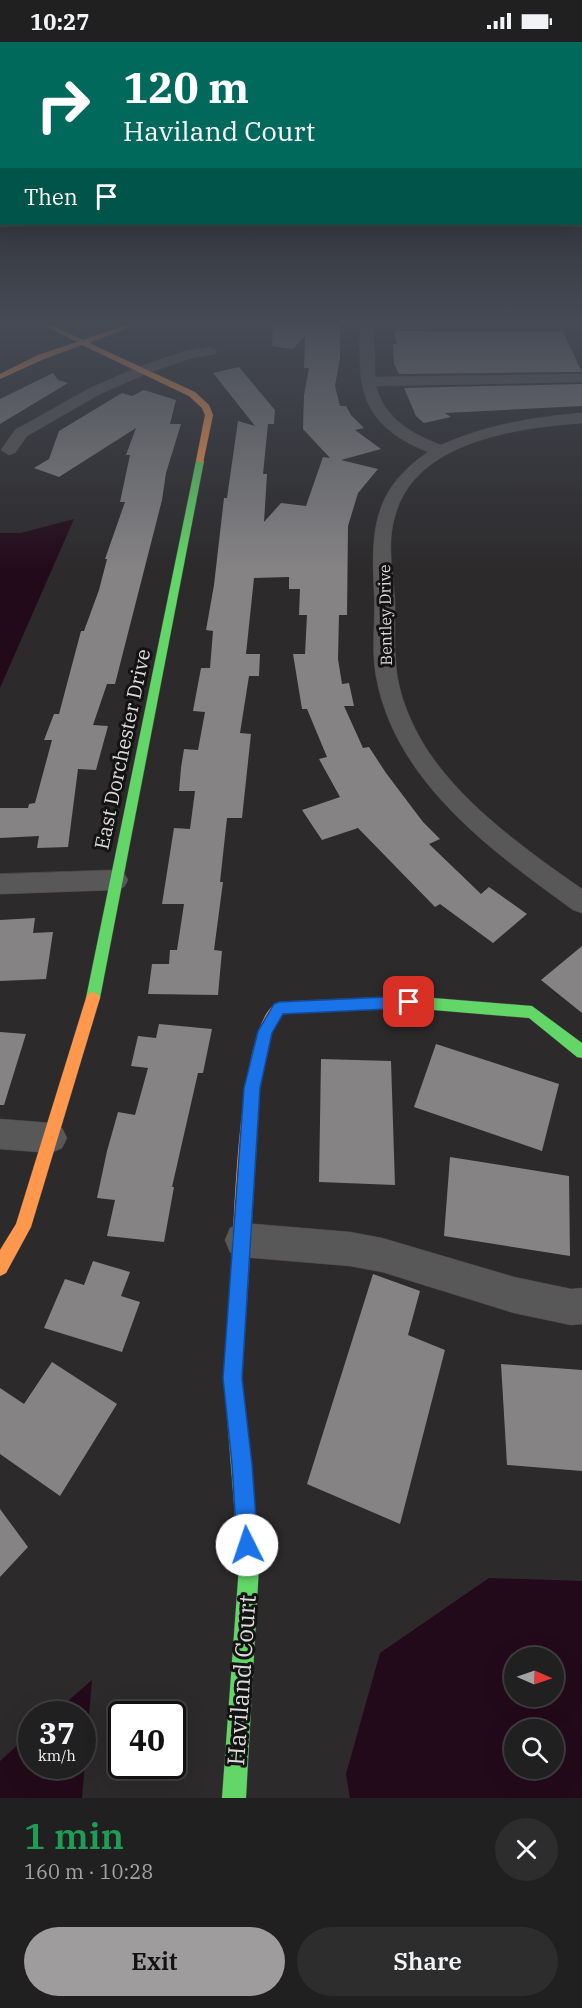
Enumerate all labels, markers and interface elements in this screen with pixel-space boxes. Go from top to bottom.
text: 10:27 [30,7,89,36]
text: 120 m [123,60,249,115]
icon: right [24,66,102,144]
text: Haviland Court [123,113,315,148]
icon: arrive [90,180,123,213]
text: Then [24,182,78,211]
street label: Bentley Drive [374,564,396,666]
street label: East Dorchester Drive [88,646,156,852]
pin [383,976,434,1027]
icon: arrive [392,985,425,1018]
position arrow [215,1513,279,1577]
street label: Haviland Court [219,1594,263,1766]
north arrow [504,1647,564,1707]
map controls [504,1647,564,1779]
speed limit sign: 40 [108,1701,186,1779]
text: 37 [39,1713,75,1752]
button: search [504,1719,564,1779]
text: km/h [38,1746,76,1765]
text: 1 min [24,1812,124,1859]
button: close [495,1818,558,1881]
text: 160 m · 10:28 [24,1858,153,1885]
button: Exit [24,1927,285,1996]
button: Share [297,1927,558,1996]

